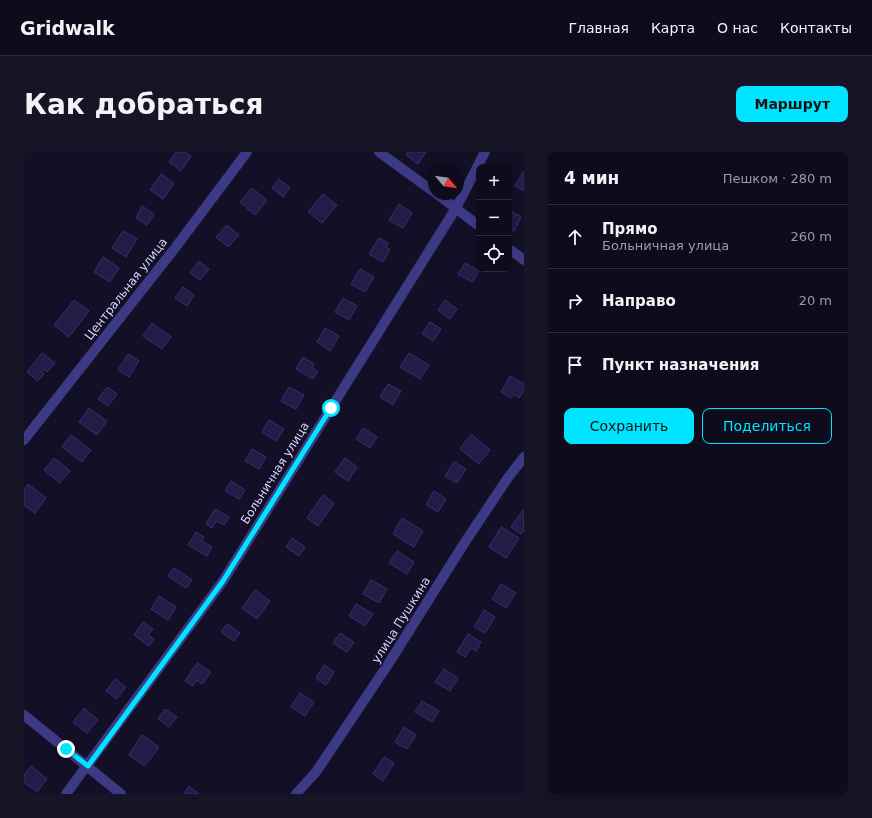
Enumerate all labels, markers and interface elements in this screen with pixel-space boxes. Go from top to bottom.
text: Gridwalk [20,17,115,39]
text: Главная [568,20,629,36]
text: Карта [651,20,695,36]
text: О нас [717,20,758,36]
text: Контакты [780,20,852,36]
button: Маршрут [736,86,848,122]
text: Как добраться [24,88,263,121]
north arrow [428,164,464,200]
map controls [476,164,512,272]
button: + [476,164,512,200]
text: 4 мин [564,168,619,188]
text: Пешком · 280 m [723,171,832,186]
button: − [476,200,512,236]
text: Прямо [602,220,658,238]
icon: ahead [564,226,586,248]
text: 260 m [790,229,832,244]
street label: Центральная улица [82,235,170,343]
button: locate [476,236,512,272]
text: Больничная улица [602,238,729,253]
icon: right [564,290,586,312]
text: Направо [602,292,676,310]
text: 20 m [799,293,832,308]
icon: arrive [564,354,586,376]
text: Пункт назначения [602,356,759,374]
route start [322,399,340,417]
button: Сохранить [564,408,694,444]
button: Поделиться [702,408,832,444]
street label: Больничная улица [238,420,312,526]
street label: улица Пушкина [369,574,433,666]
route end [57,740,75,758]

